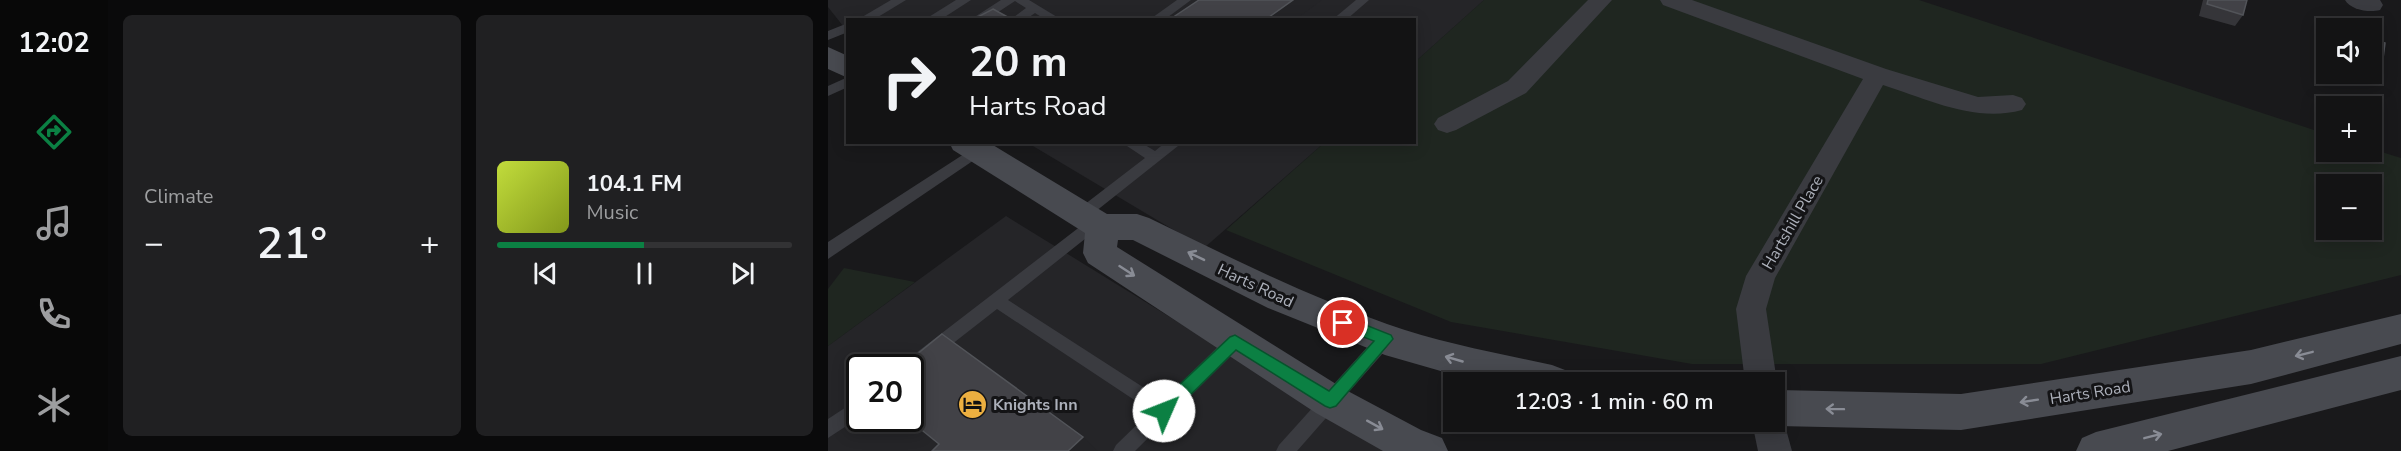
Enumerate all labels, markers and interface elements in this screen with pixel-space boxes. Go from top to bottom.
map controls [2316,18,2382,240]
button: sound [2316,18,2382,84]
text: 12:02 [18,25,90,62]
text: 20 m [969,34,1068,91]
icon: right [870,42,948,120]
text: Harts Road [969,88,1106,125]
button: + [2316,96,2382,162]
icon: directions [33,111,75,153]
text: 104.1 FM [587,169,682,199]
street label: Hartshill Place [1757,171,1829,274]
button: − [2316,174,2382,240]
text: Climate [144,183,213,210]
text: Music [587,199,638,226]
icon: music [33,202,75,244]
text: 21° [256,213,327,274]
text: − [144,221,164,266]
text: + [420,221,439,266]
one-way arrow [1187,250,1205,261]
icon: previous [529,257,562,290]
icon: pause [628,257,661,290]
icon: next [726,257,759,290]
street label: Harts Road [1214,259,1297,313]
one-way arrow [1118,265,1134,277]
icon: phone [33,293,75,335]
pin [1317,297,1368,348]
icon: arrive [1326,306,1359,339]
one-way arrow [2294,348,2313,360]
one-way arrow [1445,353,1464,365]
speed limit sign: 20 [846,354,924,432]
street label: Harts Road [2048,376,2132,410]
position arrow [1132,379,1196,443]
icon: climate [33,384,75,426]
text: 12:03 · 1 min · 60 m [1515,387,1713,417]
hotel icon: Knights Inn [956,388,988,420]
place label: Knights Inn [993,394,1078,416]
one-way arrow [2019,396,2039,407]
one-way arrow [1825,404,1845,415]
one-way arrow [1366,420,1383,432]
one-way arrow [2143,430,2162,442]

